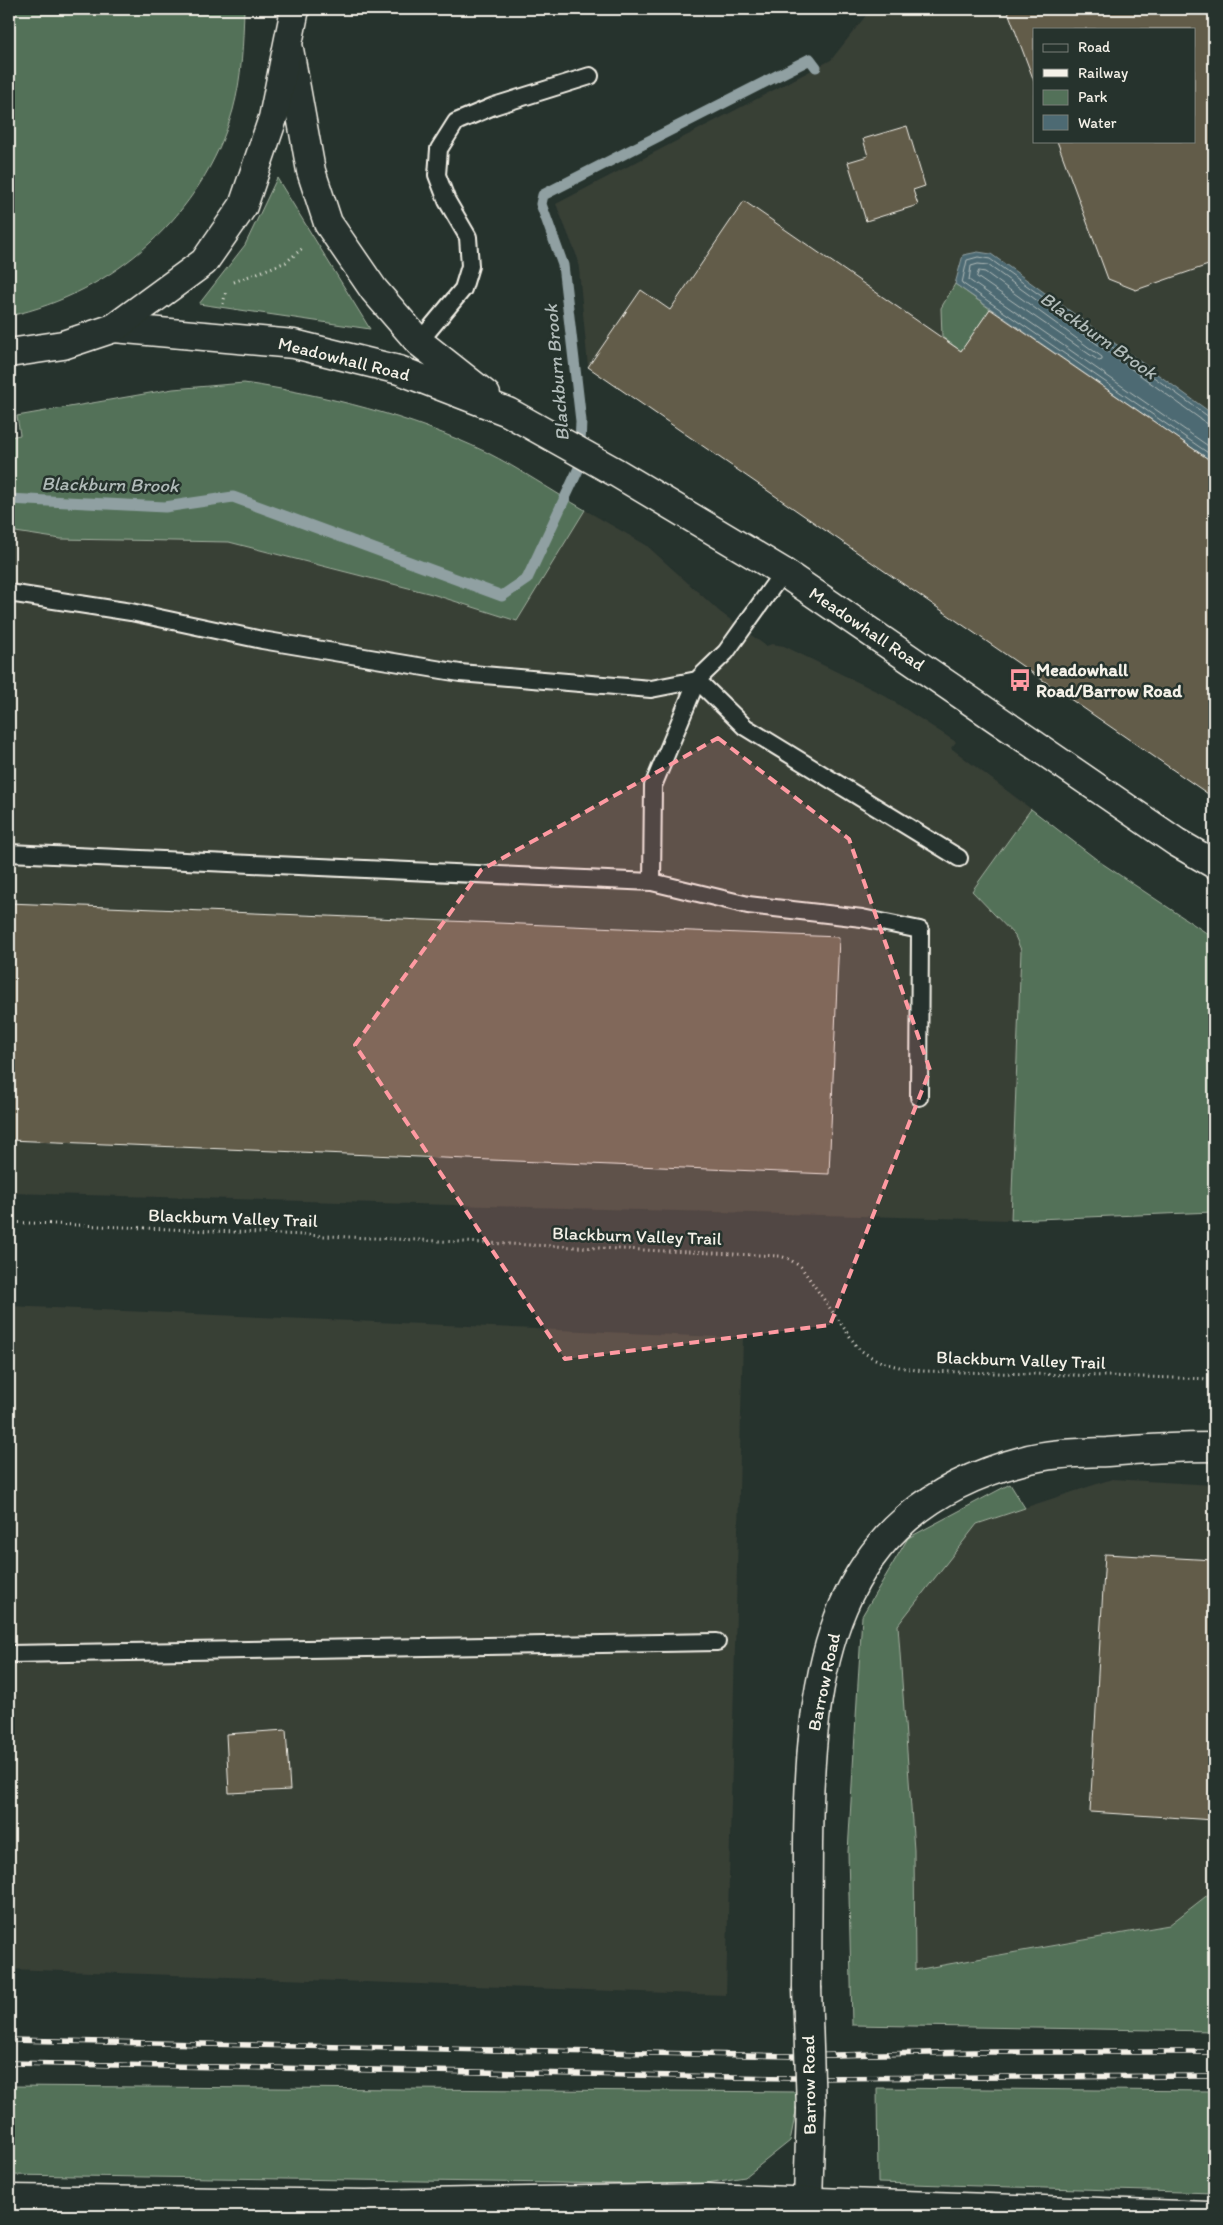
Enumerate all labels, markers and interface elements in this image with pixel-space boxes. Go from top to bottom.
legend [1033,28,1196,142]
text: Road [1078,38,1111,56]
text: Railway [1078,64,1128,82]
text: Park [1078,88,1108,106]
text: Water [1078,114,1117,132]
water label: Blackburn Brook [1036,287,1163,385]
water label: Blackburn Brook [539,302,574,442]
street label: Meadowhall Road [276,332,412,386]
water label: Blackburn Brook [41,472,180,497]
street label: Meadowhall Road [805,582,929,676]
place label: Meadowhall Road/Barrow Road [1036,659,1183,702]
bus stop icon: Meadowhall Road/Barrow Road [1007,667,1033,693]
street label: Blackburn Valley Trail [148,1204,318,1232]
street label: Blackburn Valley Trail [552,1222,722,1250]
street label: Blackburn Valley Trail [936,1346,1106,1374]
street label: Barrow Road [803,1631,845,1733]
street label: Barrow Road [797,2035,821,2135]

